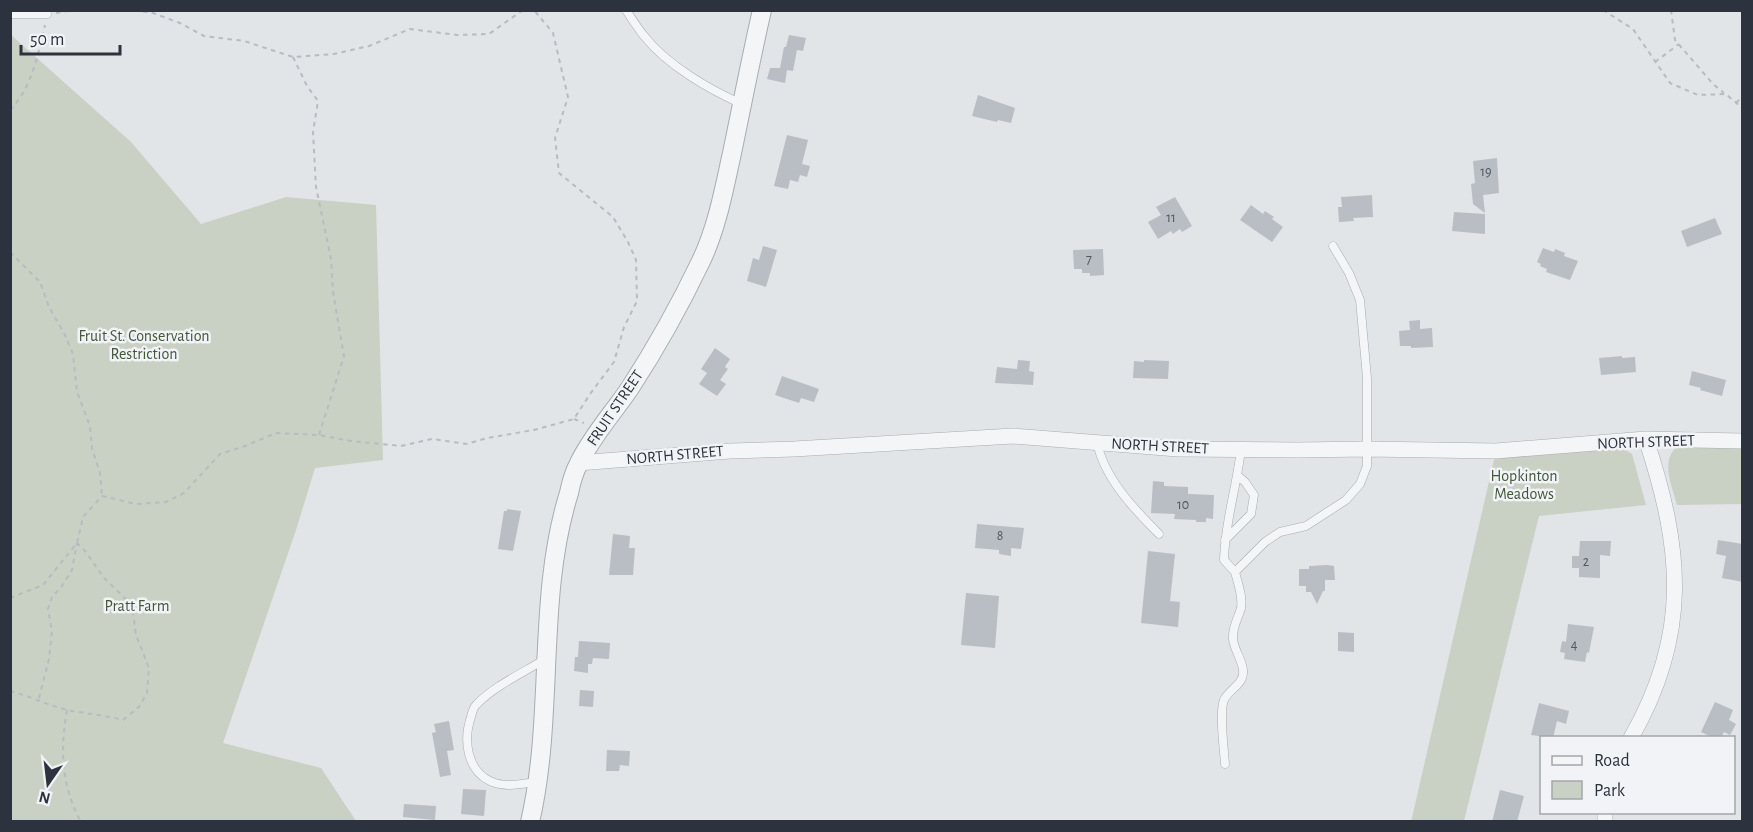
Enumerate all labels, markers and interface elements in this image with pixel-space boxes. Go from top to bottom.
scale bar [21,18,120,56]
text: 50 m [30,31,64,49]
house number: 19 [1480,165,1492,179]
house number: 11 [1166,211,1176,225]
house number: 7 [1086,252,1092,266]
park label: Fruit St. Conservation Restriction [78,328,210,362]
street label: FRUIT STREET [584,367,646,449]
street label: NORTH STREET [1597,432,1695,452]
street label: NORTH STREET [1111,435,1209,457]
street label: NORTH STREET [626,443,725,467]
park label: Hopkinton Meadows [1491,468,1557,502]
house number: 10 [1177,498,1189,512]
house number: 8 [997,529,1003,543]
house number: 2 [1583,555,1589,569]
park label: Pratt Farm [104,598,170,614]
house number: 4 [1571,638,1578,652]
legend [1540,736,1735,814]
text: Road [1594,752,1630,770]
north arrow [18,754,78,814]
text: Park [1594,782,1626,800]
text: N [37,788,52,807]

